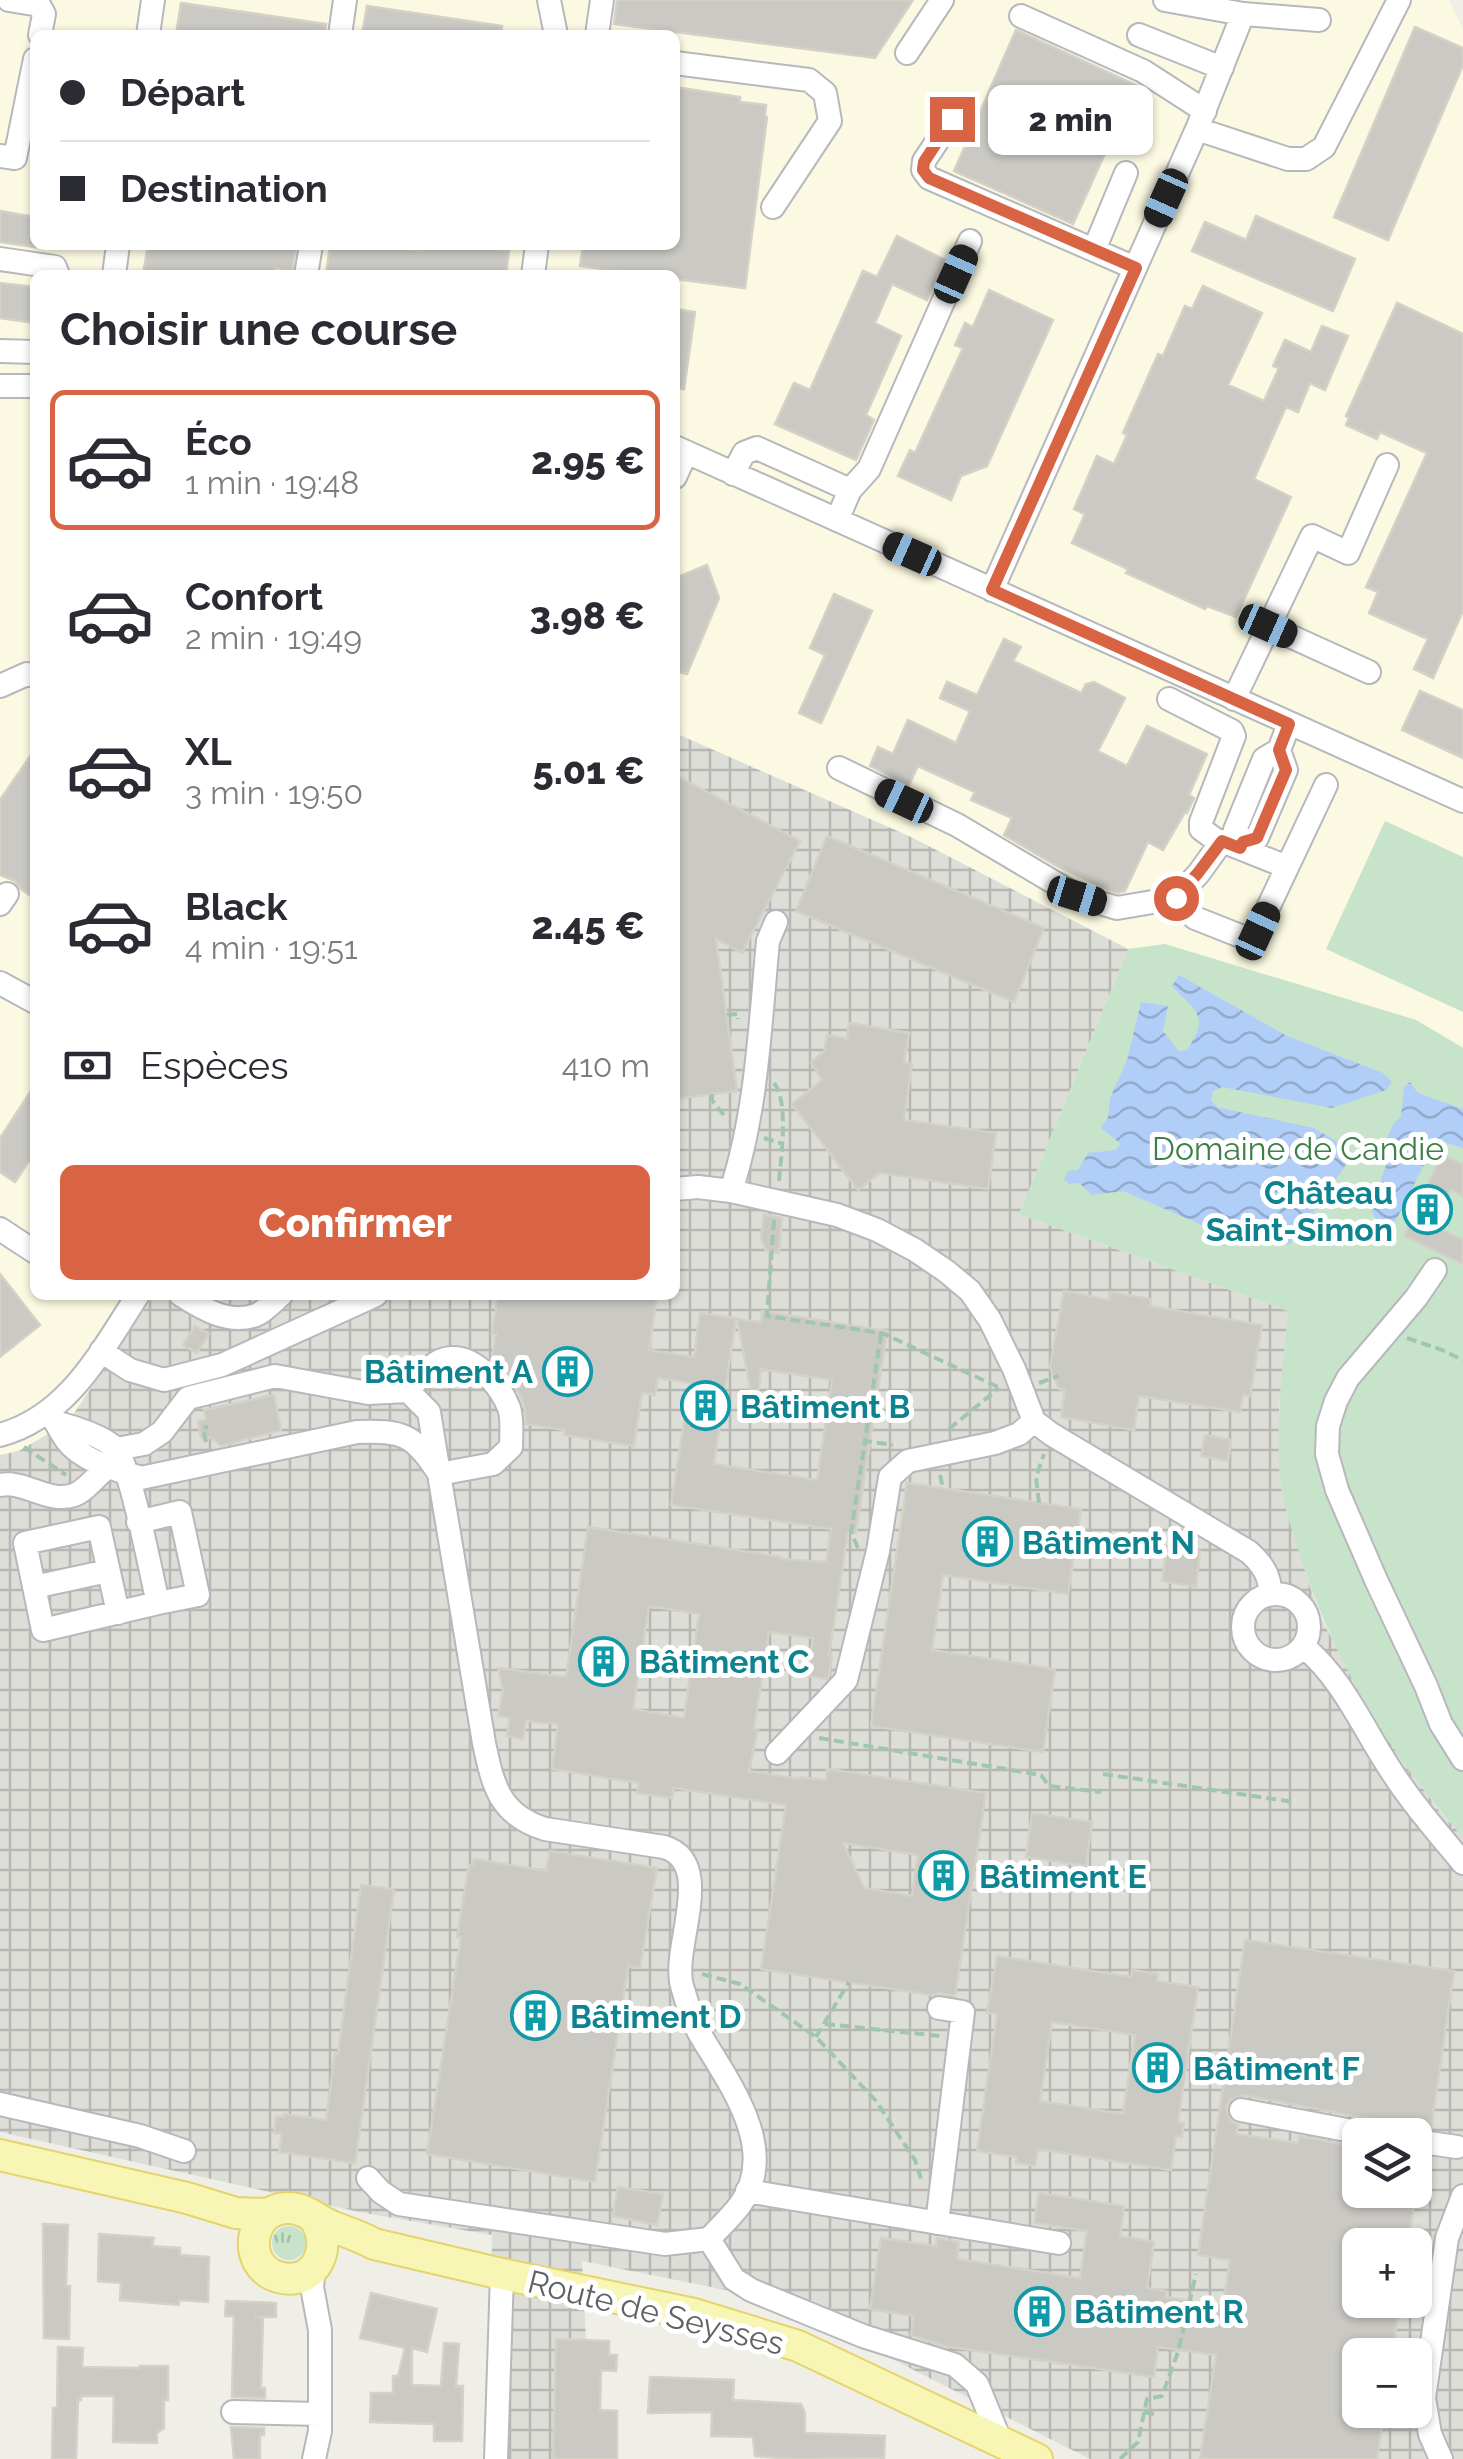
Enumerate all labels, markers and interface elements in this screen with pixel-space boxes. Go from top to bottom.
text: Départ [120,70,245,115]
callout: 2 min [987,84,1152,154]
route end [930,97,975,142]
text: 2 min [1028,101,1113,138]
car [1140,164,1192,232]
text: Destination [120,166,328,211]
car [930,240,982,308]
text: Choisir une course [60,303,457,356]
icon: car [65,415,155,505]
text: Éco [185,419,252,464]
text: 2.95 € [531,438,645,483]
text: 1 min · 19:48 [185,464,359,501]
car [878,528,946,580]
icon: car [65,570,155,660]
text: Confort [185,574,323,619]
text: 3.98 € [530,593,645,638]
car [1234,600,1302,652]
text: 2 min · 19:49 [185,619,362,656]
icon: car [65,725,155,815]
text: XL [185,729,232,774]
text: 5.01 € [532,748,645,793]
text: 3 min · 19:50 [185,774,363,811]
car [870,775,938,827]
car [1044,873,1110,919]
route start [1154,876,1199,921]
icon: car [65,880,155,970]
text: Black [185,884,287,929]
car [1232,897,1284,965]
text: 2.45 € [531,903,645,948]
text: 4 min · 19:51 [185,929,358,966]
icon: cash [60,1038,115,1093]
text: Espèces [140,1043,289,1088]
text: 410 m [562,1047,650,1084]
park label: Domaine de Candie [1152,1130,1444,1167]
button: Confirmer [60,1165,650,1280]
place label: Château Saint-Simon [1206,1174,1393,1248]
building icon: Château Saint-Simon [1402,1184,1454,1236]
building icon: Bâtiment A [542,1345,594,1397]
place label: Bâtiment A [364,1353,533,1390]
building icon: Bâtiment B [679,1380,731,1432]
place label: Bâtiment B [740,1388,910,1425]
building icon: Bâtiment N [961,1516,1013,1568]
place label: Bâtiment N [1022,1524,1195,1561]
building icon: Bâtiment C [578,1635,630,1687]
place label: Bâtiment C [639,1643,810,1680]
building icon: Bâtiment E [918,1850,970,1902]
place label: Bâtiment E [979,1858,1147,1895]
building icon: Bâtiment D [509,1990,561,2042]
place label: Bâtiment D [570,1998,742,2035]
building icon: Bâtiment F [1132,2042,1184,2094]
place label: Bâtiment F [1193,2050,1360,2087]
map controls [1342,2118,1432,2428]
button: layers [1342,2118,1432,2208]
button: + [1342,2228,1432,2318]
street label: Route de Seysses [524,2262,788,2362]
building icon: Bâtiment R [1013,2285,1065,2337]
place label: Bâtiment R [1074,2293,1244,2330]
button: − [1342,2338,1432,2428]

